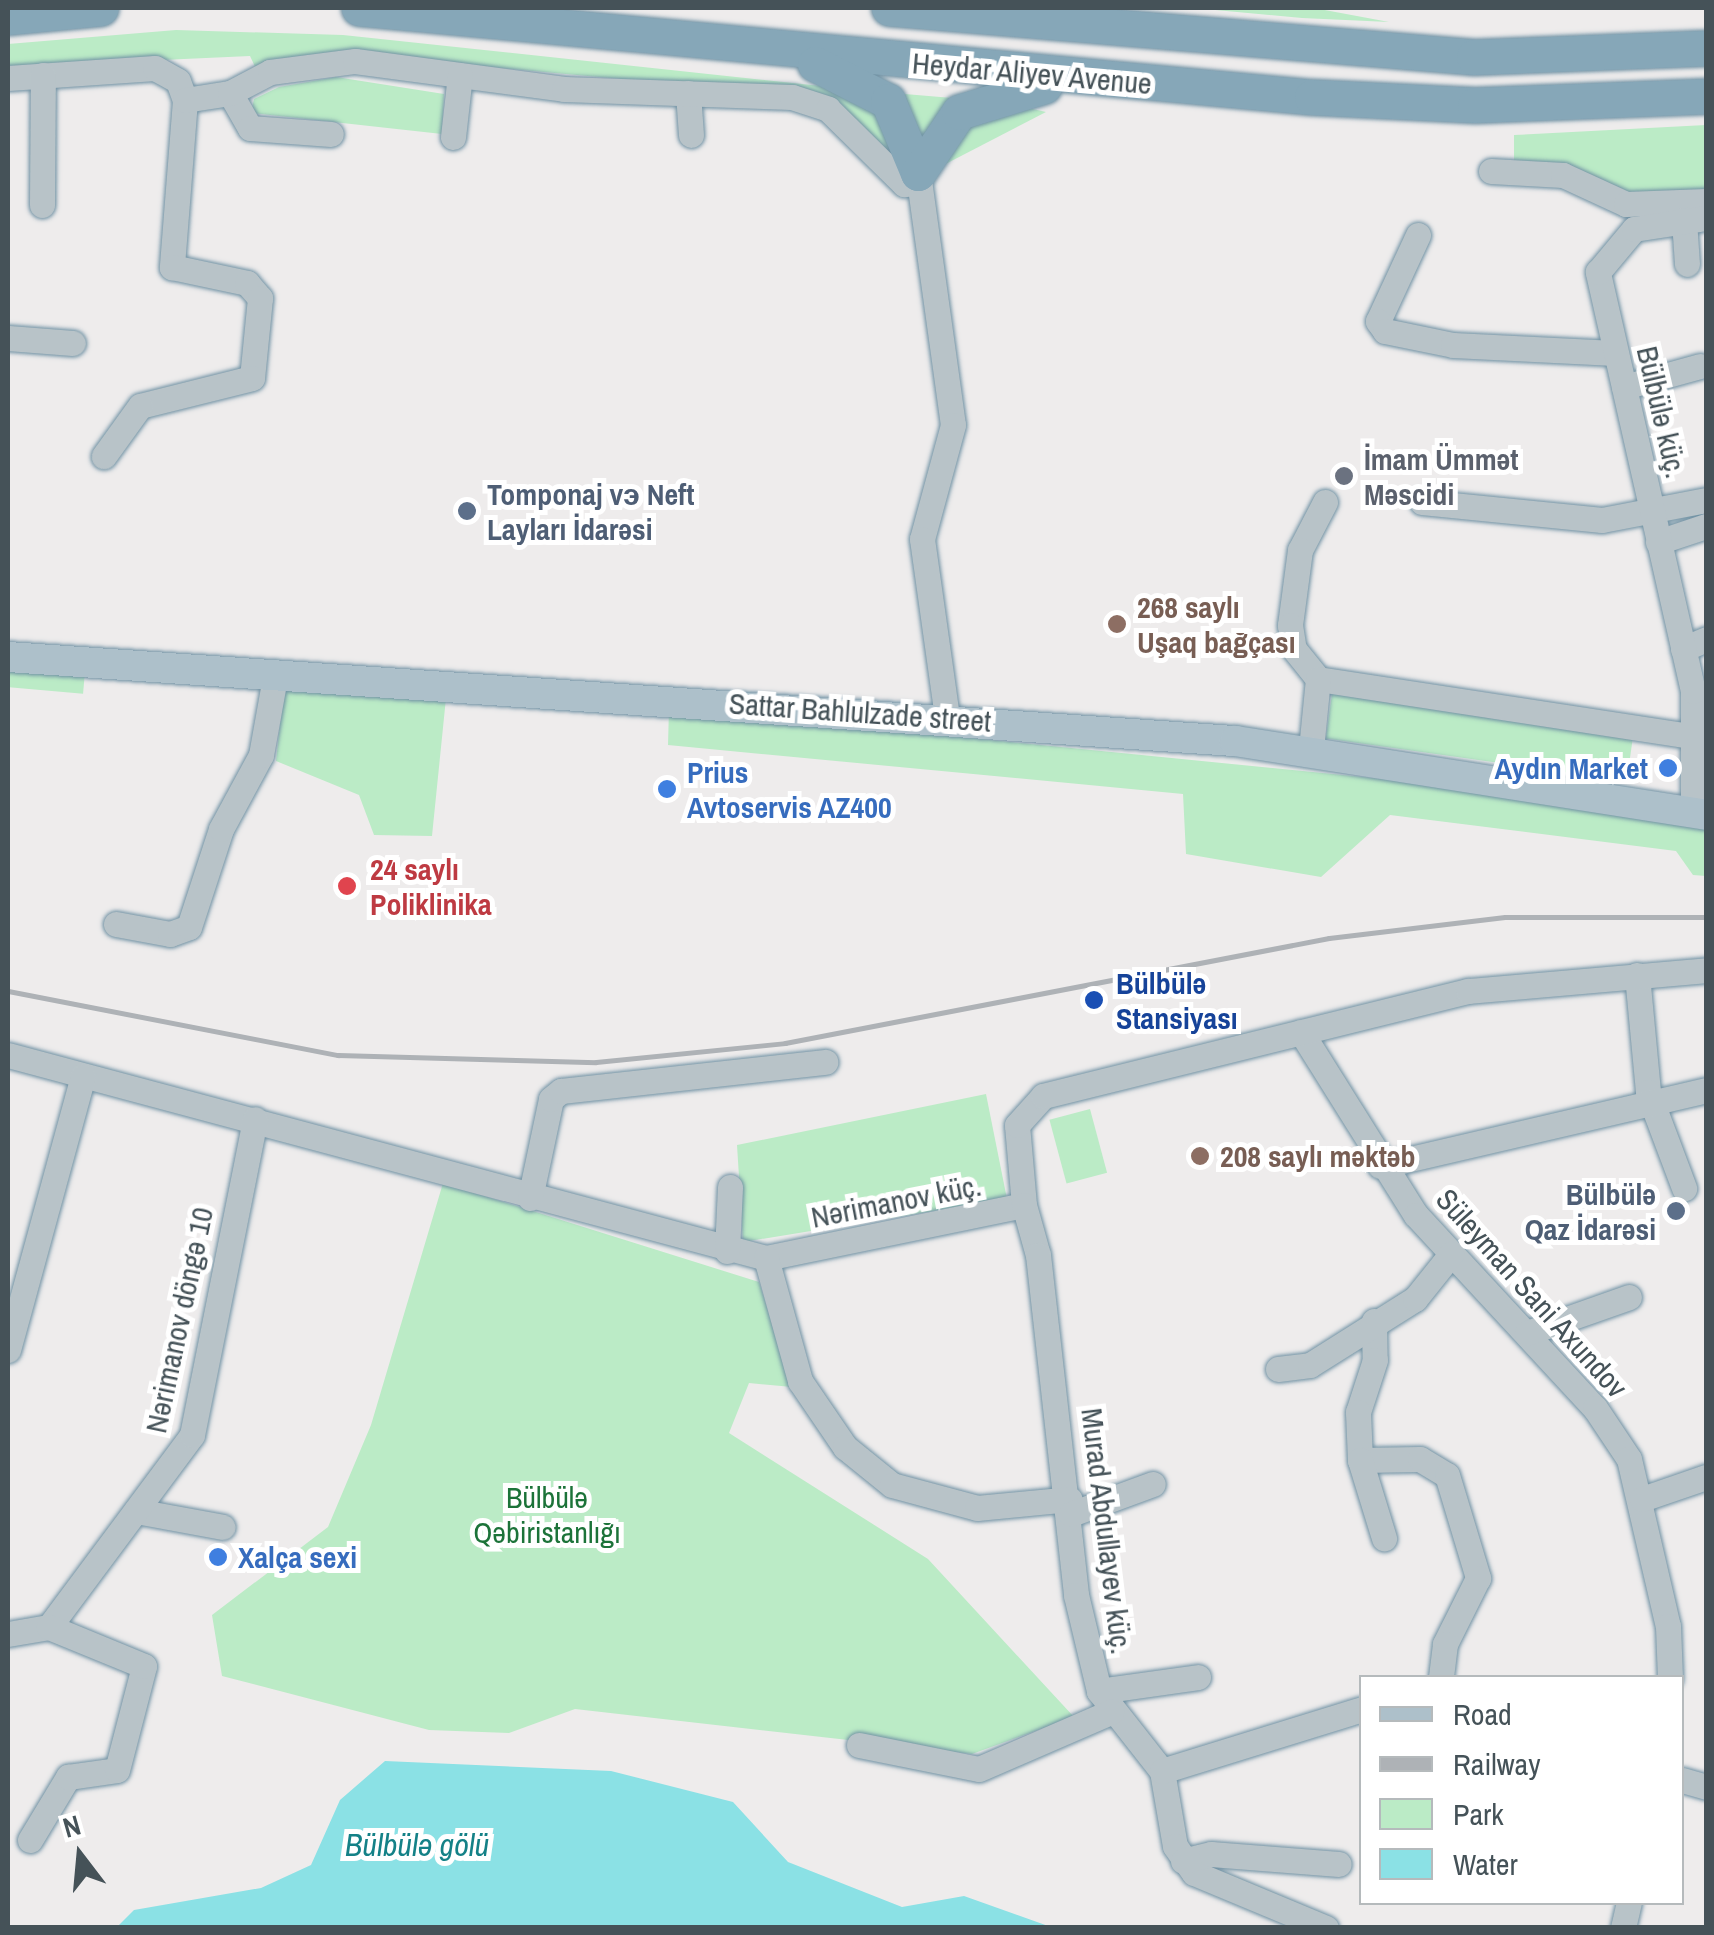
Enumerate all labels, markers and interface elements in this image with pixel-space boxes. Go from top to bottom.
street label: Heydar Aliyev Avenue [909,44,1155,102]
street label: Bülbülə küç. [1629,343,1695,481]
place label: İmam Ümmət Məscidi [1364,441,1518,512]
marker: İmam Ümmət Məscidi [1333,465,1355,487]
place label: Tomponaj vэ Neft Layları İdarəsi [487,476,694,546]
marker: Tomponaj vэ Neft Layları İdarəsi [456,500,478,522]
place label: 268 saylı Uşaq bağçası [1137,589,1296,660]
marker: 268 saylı Uşaq bağçası [1106,613,1128,635]
street label: Sattar Bahlulzade street [728,685,992,739]
place label: Aydın Market [1494,750,1648,786]
place label: Prius Avtoservis AZ400 [687,754,893,824]
marker: Aydın Market [1657,757,1679,779]
marker: Prius Avtoservis AZ400 [656,778,678,800]
place label: 24 saylı Poliklinika [370,851,492,922]
marker: 24 saylı Poliklinika [334,873,360,899]
place label: Bülbülə Stansiyası [1116,965,1238,1036]
marker: Bülbülə Stansiyası [1081,987,1107,1013]
place label: 208 saylı məktəb [1220,1138,1416,1174]
marker: 208 saylı məktəb [1189,1145,1211,1167]
street label: Nərimanov küç. [808,1167,984,1235]
place label: Bülbülə Qaz İdarəsi [1525,1176,1656,1246]
street label: Süleyman Sani Axundov [1428,1181,1636,1405]
marker: Bülbülə Qaz İdarəsi [1665,1200,1687,1222]
street label: Nərimanov döngə 10 [138,1204,220,1436]
street label: Murad Abdullayev küç. [1074,1405,1140,1657]
park label: Bülbülə Qəbiristanlığı [473,1479,621,1550]
place label: Xalça sexi [238,1539,357,1575]
marker: Xalça sexi [207,1546,229,1568]
legend [1359,1675,1684,1905]
text: Road [1453,1694,1512,1734]
text: Railway [1453,1744,1540,1784]
text: Park [1453,1794,1504,1834]
north arrow [30,1805,130,1905]
text: N [59,1806,85,1847]
water label: Bülbülə gölü [345,1826,489,1864]
text: Water [1453,1844,1518,1884]

